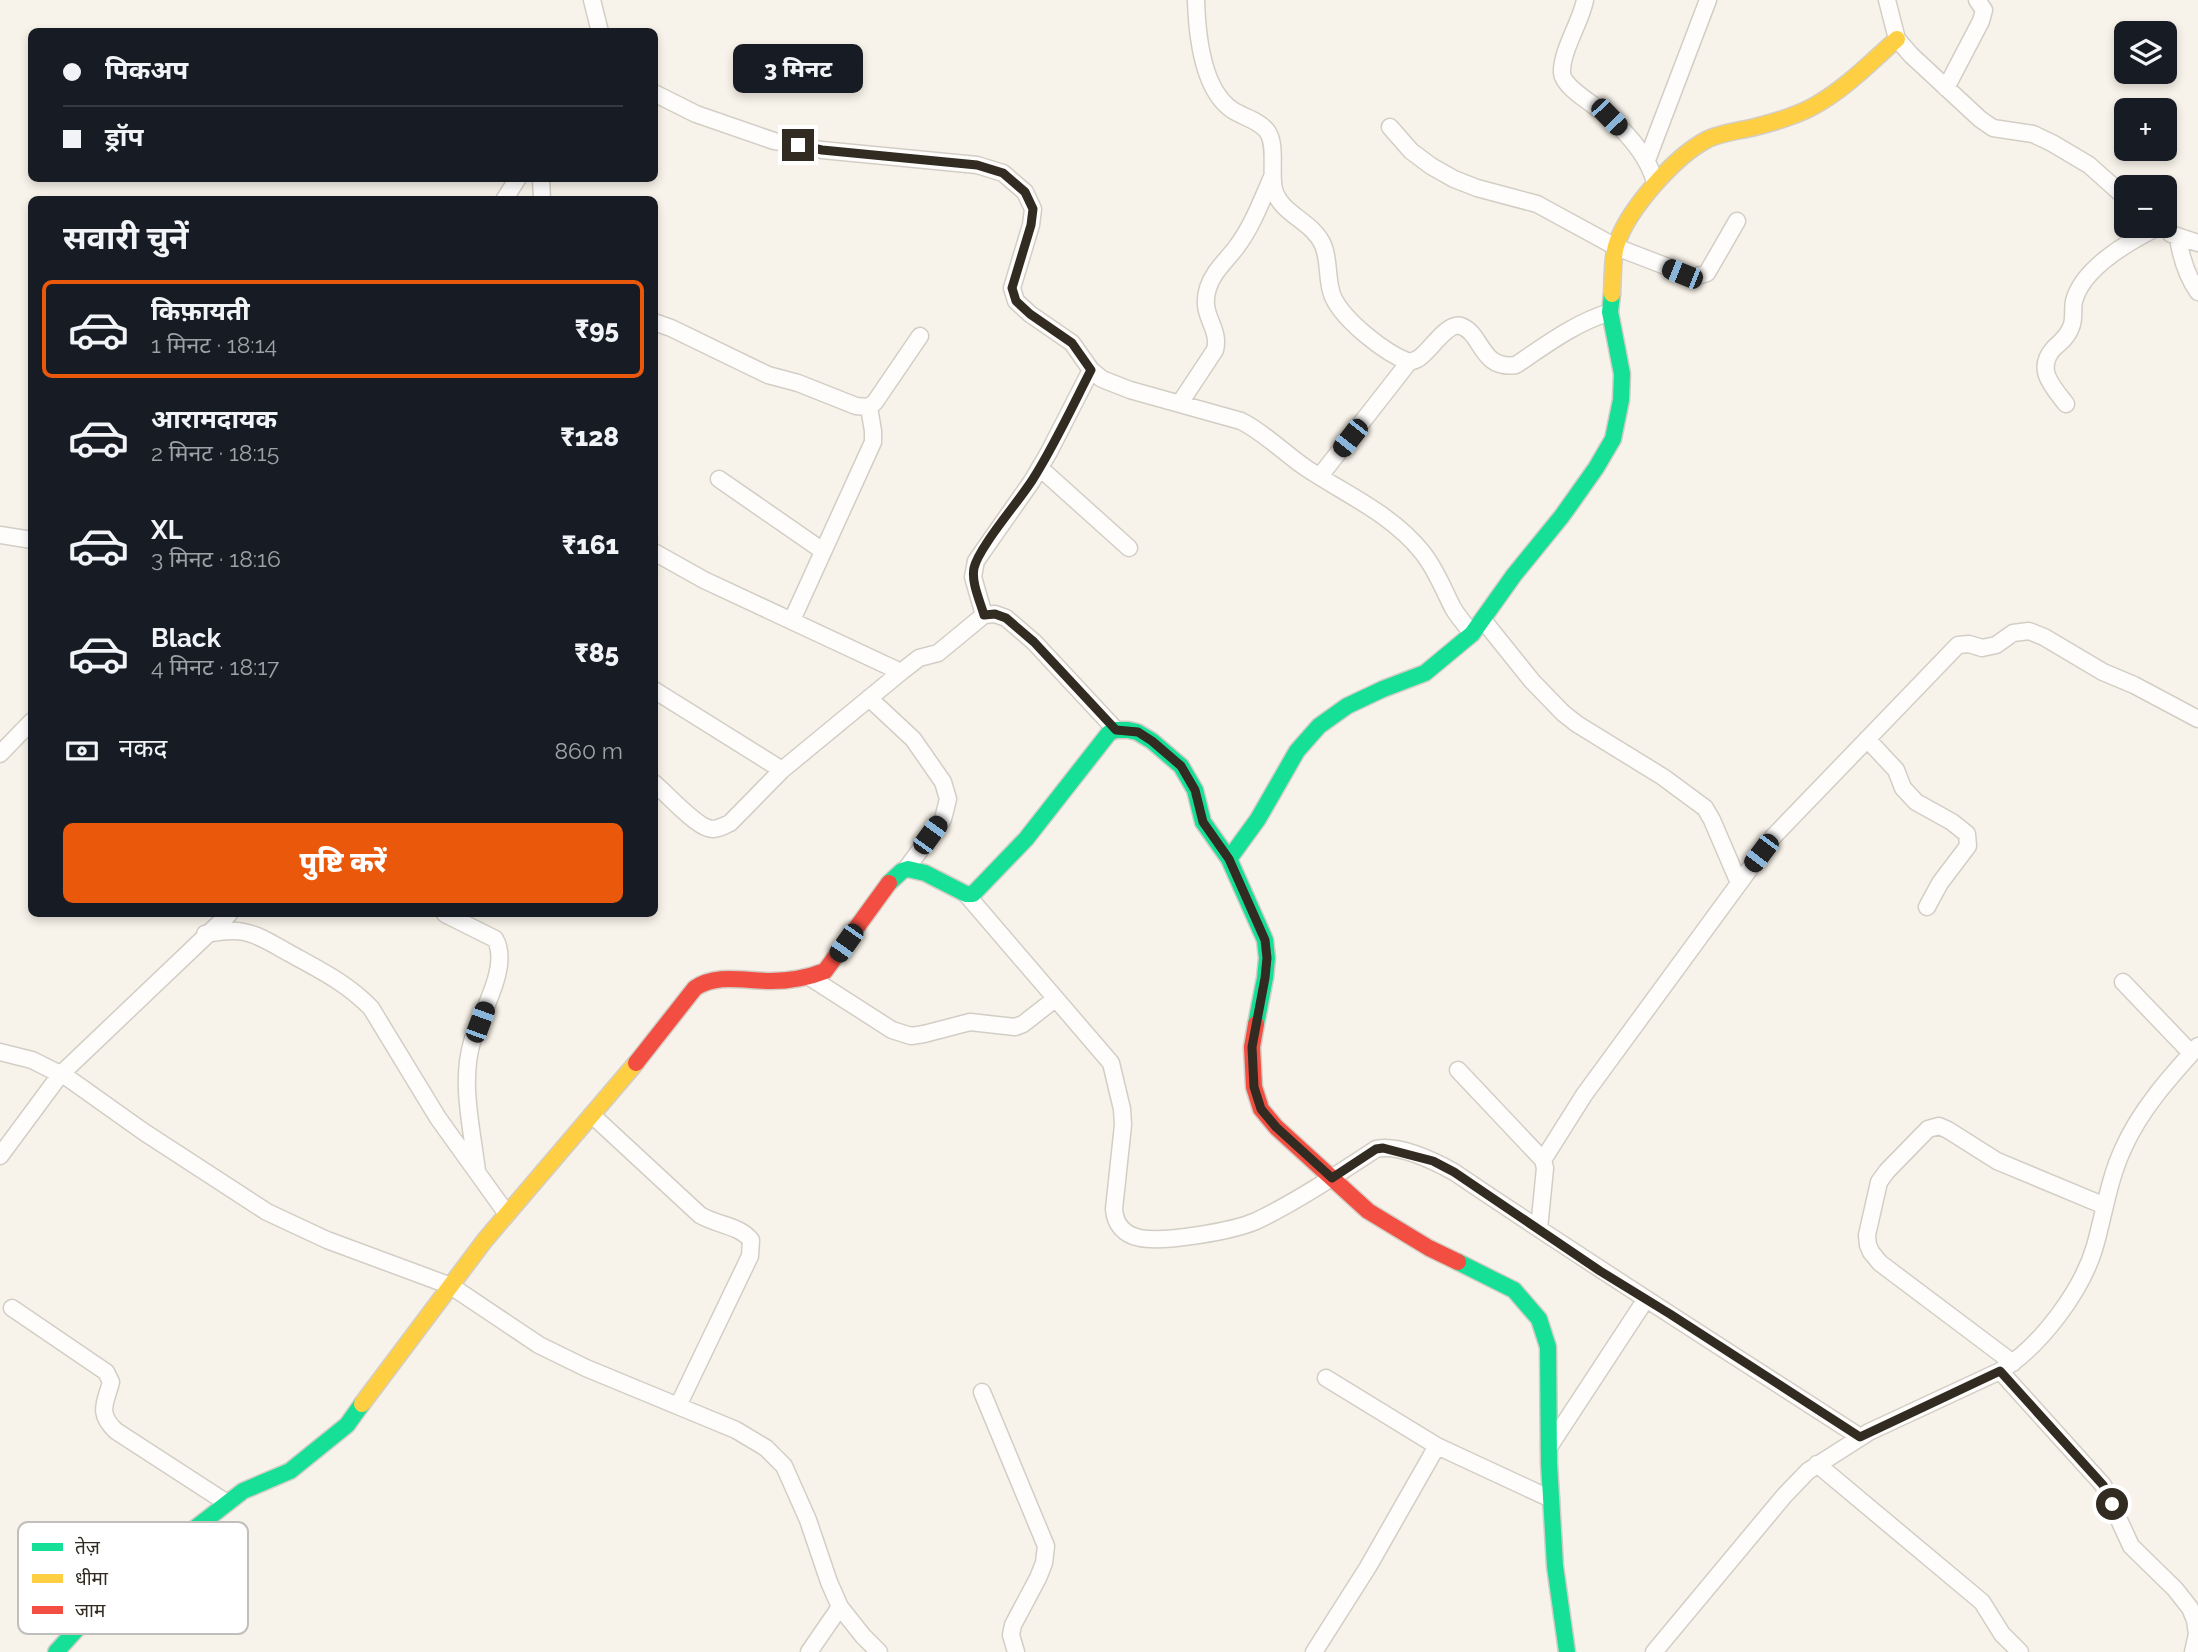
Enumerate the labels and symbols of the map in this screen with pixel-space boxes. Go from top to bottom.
callout: 3 मिनट [733,44,863,92]
car [1587,95,1632,139]
route end [782,129,814,161]
car [1659,256,1706,292]
car [1329,415,1372,461]
car [910,812,951,858]
car [1740,830,1783,876]
car [826,920,867,966]
car [463,999,498,1045]
route start [2096,1488,2128,1520]
legend [18,1522,248,1634]
text: तेज़ [75,1536,101,1558]
text: धीमा [75,1567,109,1589]
text: जाम [75,1599,106,1621]

